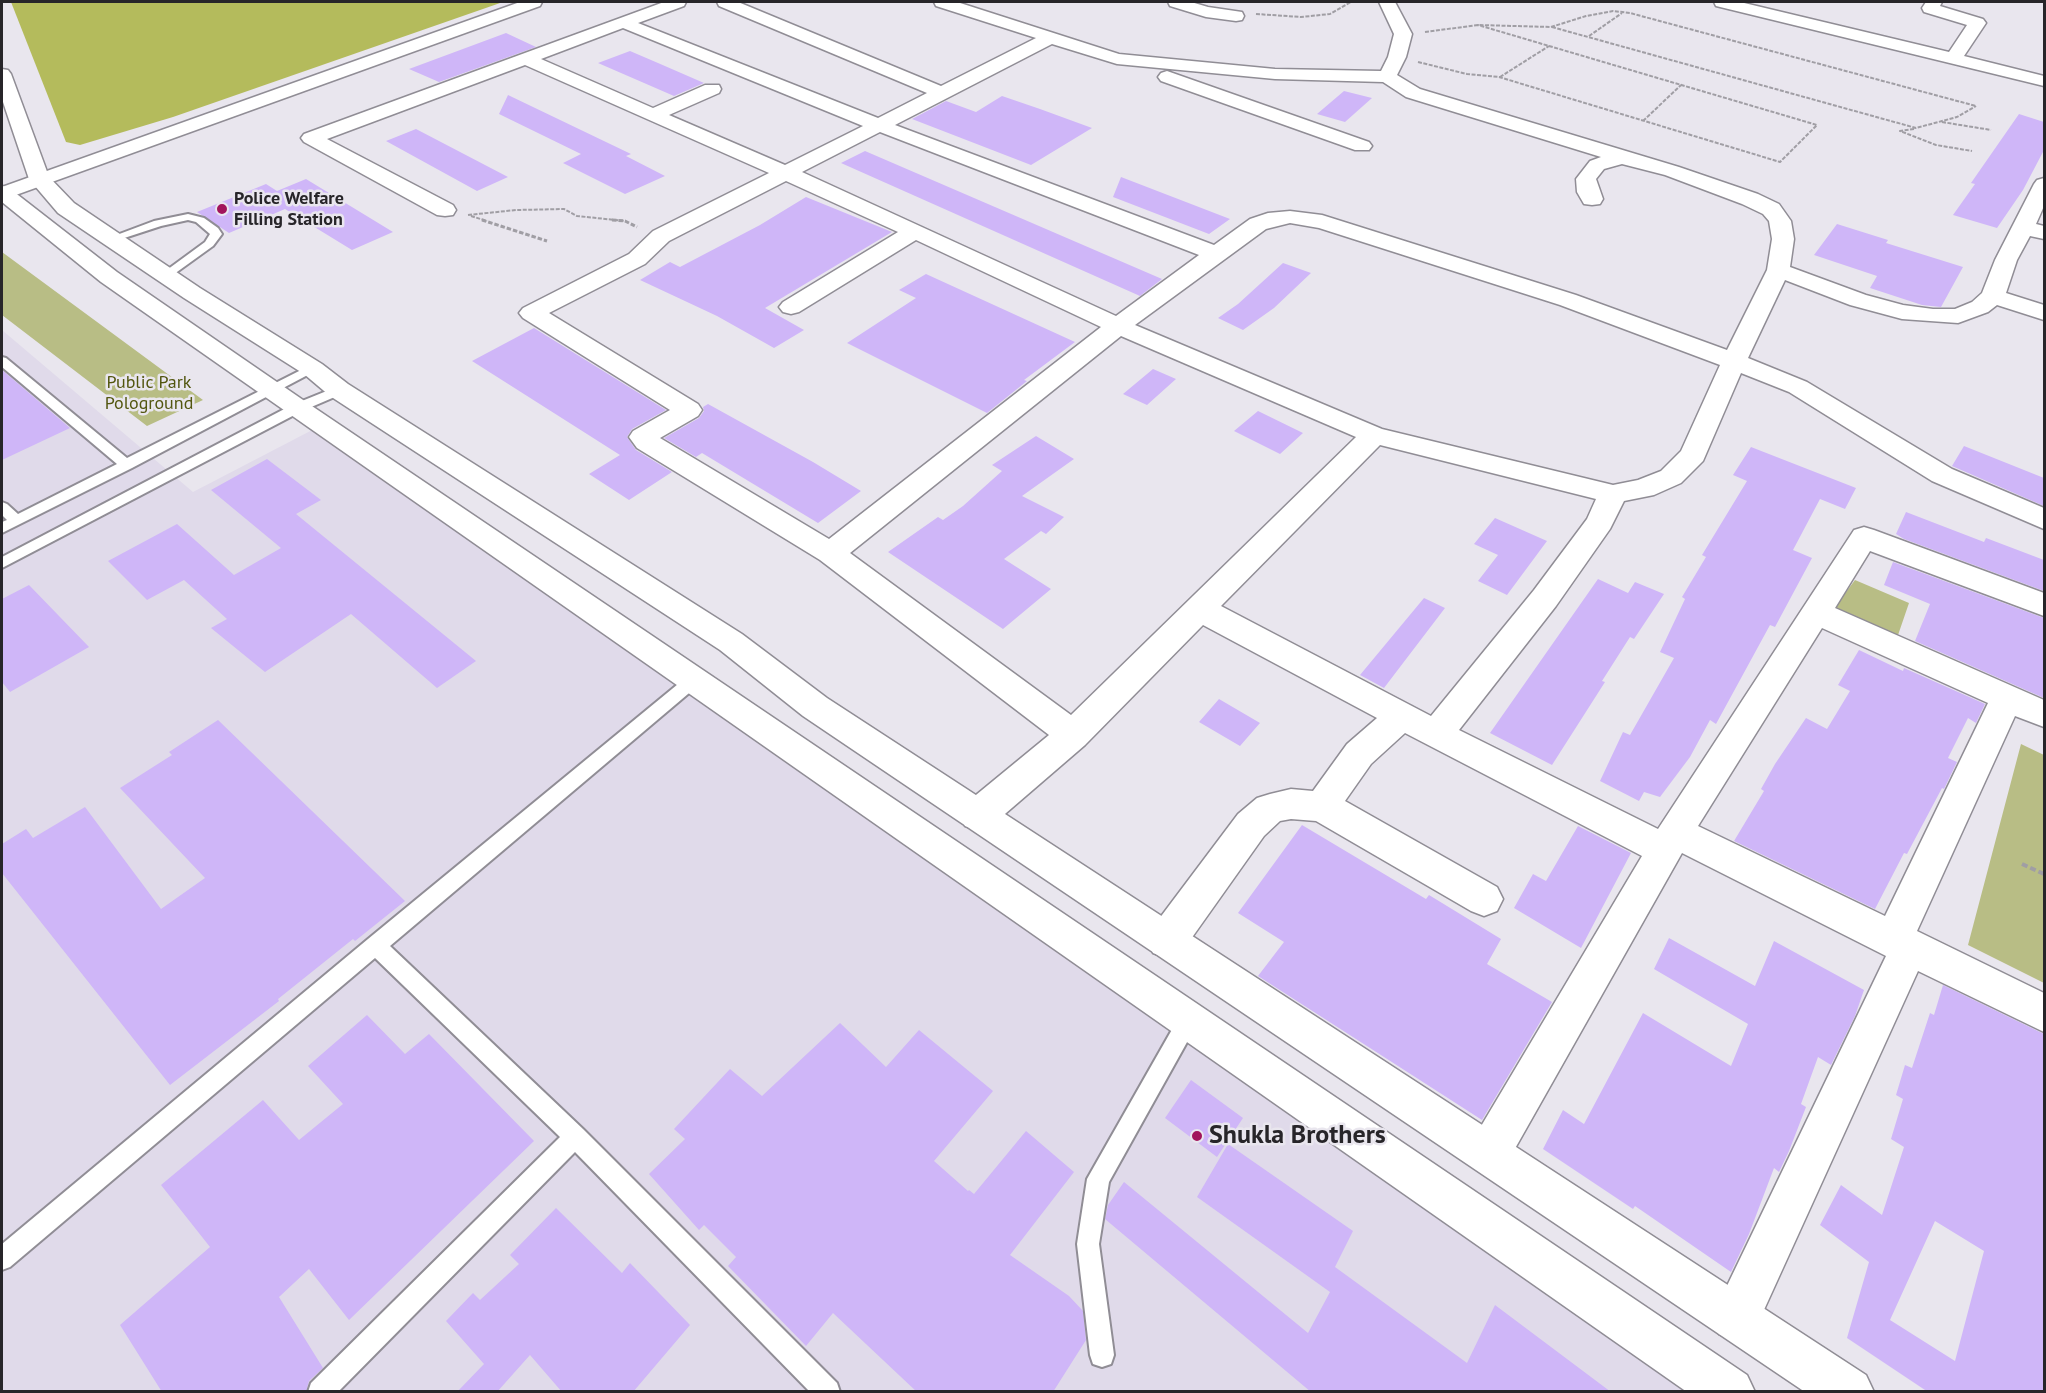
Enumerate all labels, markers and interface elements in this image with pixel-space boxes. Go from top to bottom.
place label: Police Welfare Filling Station [234,188,344,230]
marker: Police Welfare Filling Station [215,202,229,216]
park label: Public Park Pologround [105,372,193,415]
place label: Shukla Brothers [1209,1120,1386,1152]
marker: Shukla Brothers [1190,1129,1204,1143]

